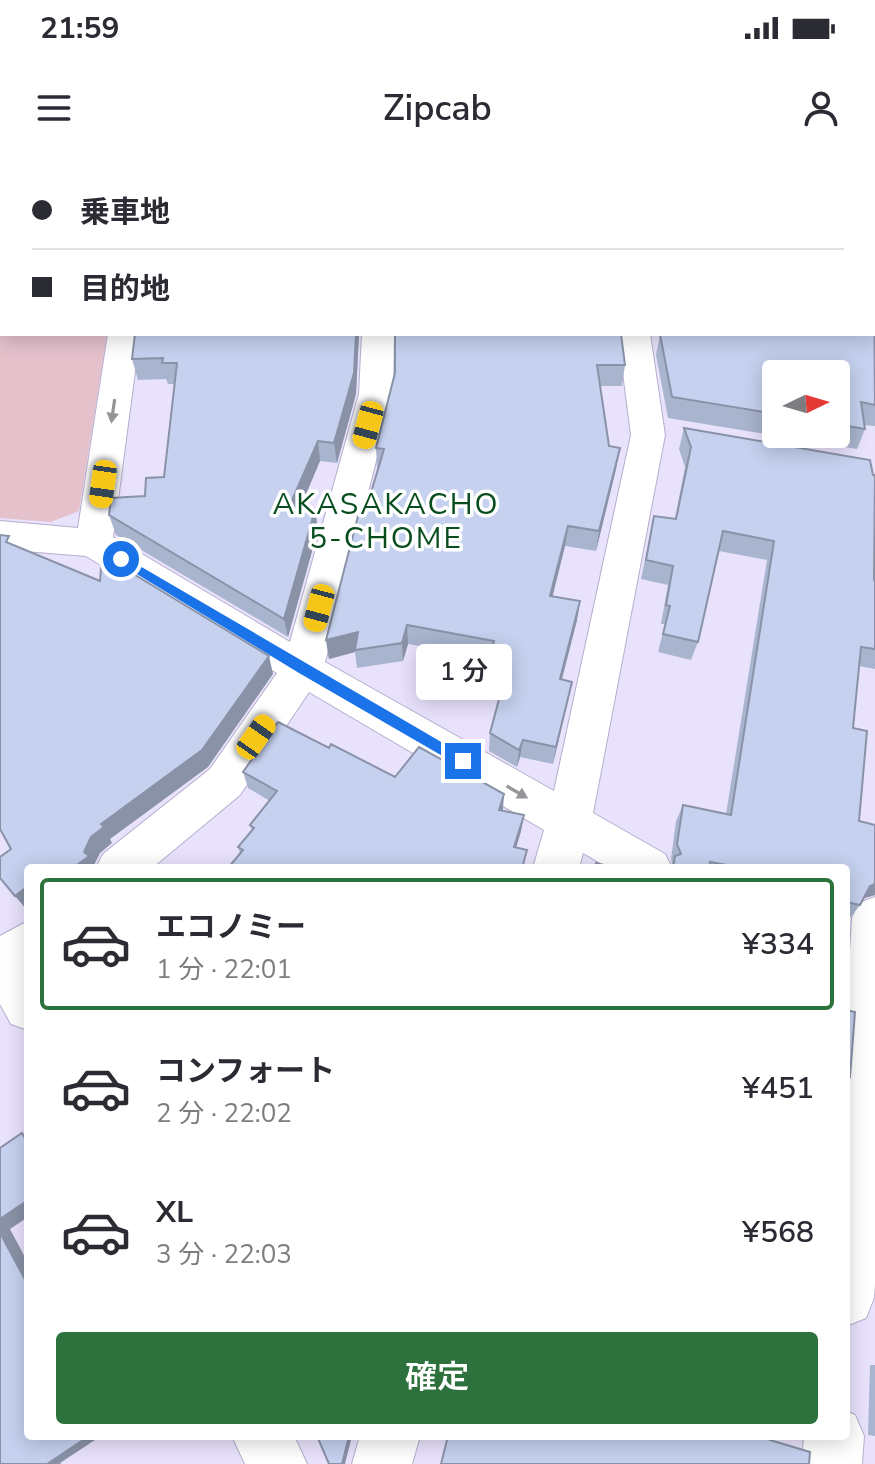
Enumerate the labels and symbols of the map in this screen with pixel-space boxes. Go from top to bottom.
north arrow [762,360,850,448]
one-way arrow [106,399,119,424]
car [350,399,386,451]
car [88,459,118,509]
district label: AKASAKACHO 5-CHOME [272,484,500,559]
route start [103,541,139,577]
car [301,582,337,634]
callout: 1 分 [415,645,511,701]
car [232,710,280,764]
route end [445,743,481,779]
one-way arrow [506,785,528,799]

